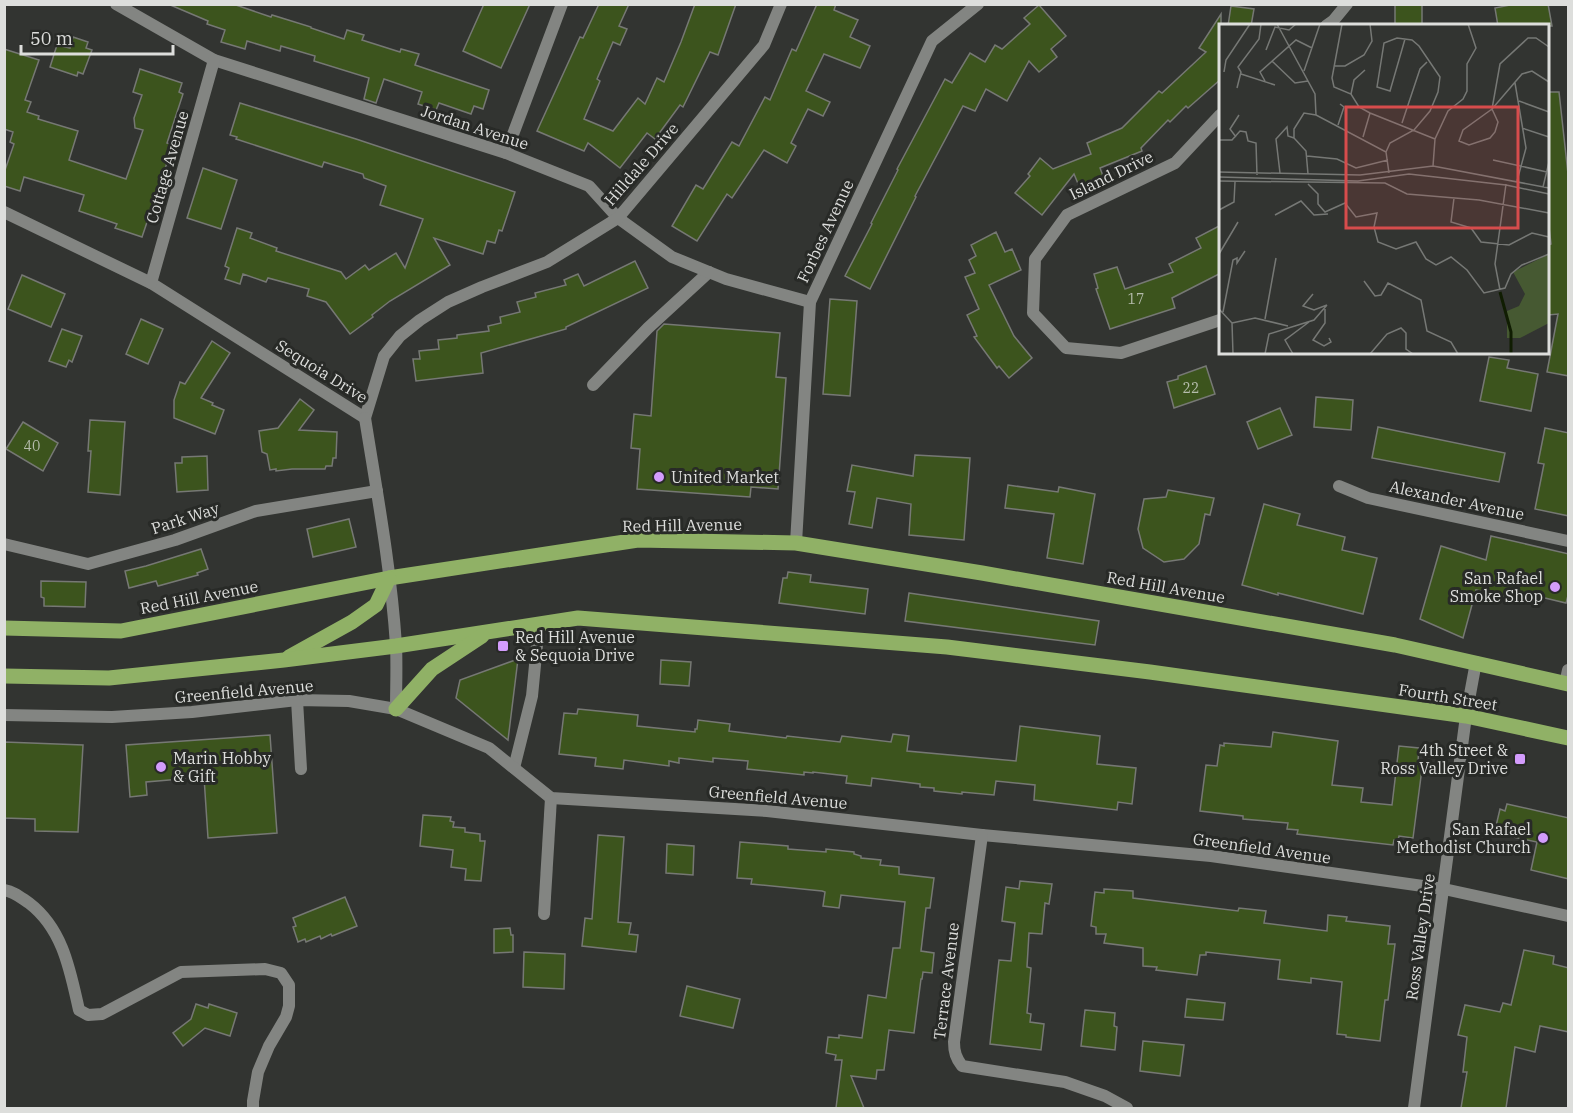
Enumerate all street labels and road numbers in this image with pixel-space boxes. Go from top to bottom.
street label: Jordan Avenue [419,100,531,154]
street label: Cottage Avenue [141,108,193,226]
street label: Hilldale Drive [600,119,682,209]
street label: Island Drive [1066,146,1156,204]
street label: Forbes Avenue [792,176,858,286]
street label: Sequoia Drive [272,335,372,407]
street label: Alexander Avenue [1388,476,1526,524]
street label: Park Way [148,497,222,538]
street label: Red Hill Avenue [622,514,742,536]
street label: Red Hill Avenue [1105,567,1227,607]
street label: Red Hill Avenue [138,576,260,618]
street label: Greenfield Avenue [174,675,314,707]
street label: Fourth Street [1397,679,1499,715]
street label: Greenfield Avenue [708,781,848,813]
street label: Greenfield Avenue [1192,828,1332,868]
street label: Ross Valley Drive [1401,872,1439,1002]
street label: Terrace Avenue [929,921,963,1041]

